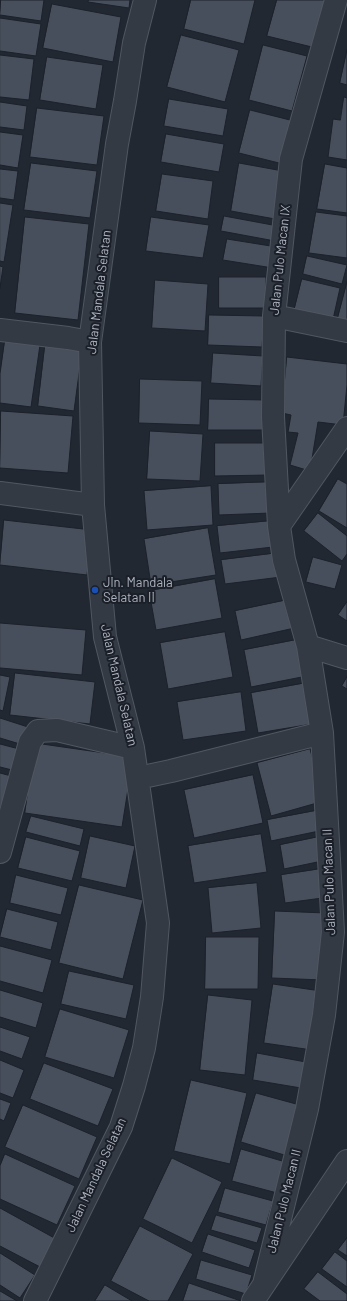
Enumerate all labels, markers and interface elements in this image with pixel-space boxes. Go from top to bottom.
street label: Jalan Pulo Macan IX [266,204,294,316]
street label: Jalan Mandala Selatan [84,229,114,355]
place label: Jln. Mandala Selatan II [103,575,173,606]
marker: Jln. Mandala Selatan II [90,585,100,595]
street label: Jalan Mandala Selatan [97,622,141,748]
street label: Jalan Pulo Macan II [319,829,339,935]
street label: Jalan Mandala Selatan [63,1115,129,1235]
street label: Jalan Pulo Macan II [264,1147,304,1255]

